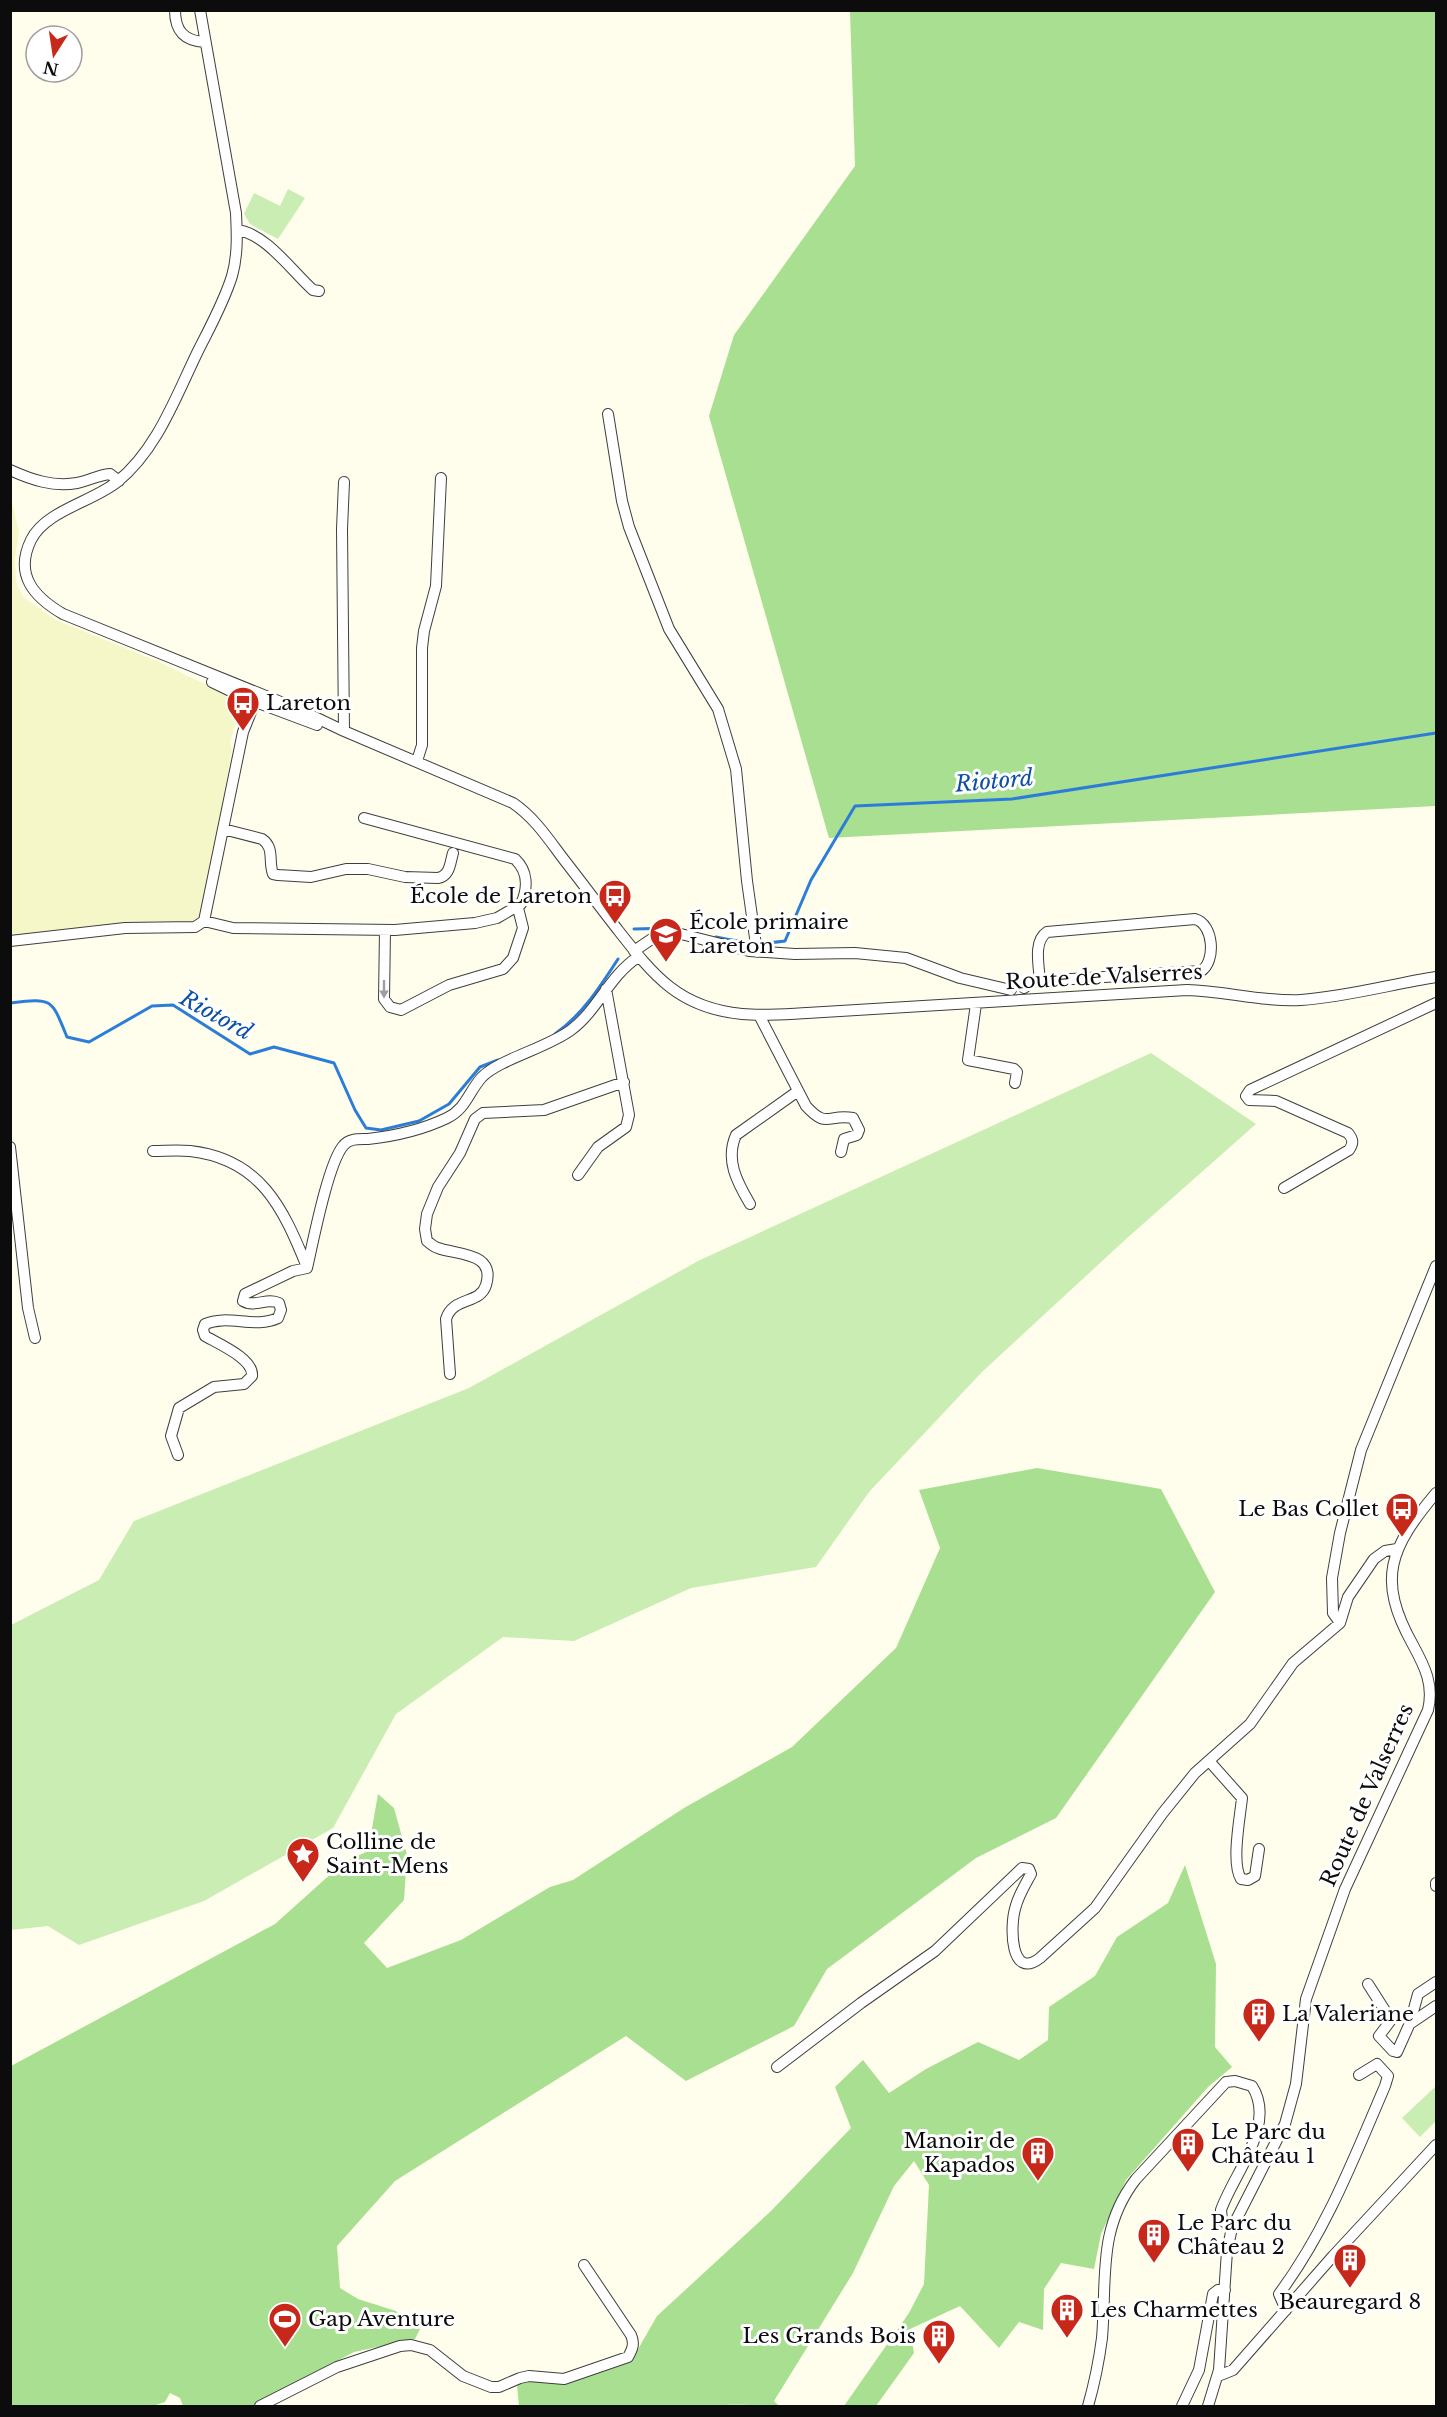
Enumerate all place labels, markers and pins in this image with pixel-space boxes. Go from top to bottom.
bus stop icon: Lareton [225,685,261,732]
place label: Lareton [266,690,351,716]
bus stop icon: École de Lareton [597,878,633,925]
place label: École de Lareton [410,883,592,909]
place label: École primaire Lareton [689,909,849,959]
school or university icon: École primaire Lareton [648,916,684,963]
bus stop icon: Le Bas Collet [1384,1491,1420,1538]
place label: Le Bas Collet [1238,1496,1379,1522]
place label: Colline de Saint-Mens [326,1829,449,1879]
place icon: Colline de Saint-Mens [285,1836,321,1883]
building icon: La Valeriane [1241,1996,1277,2043]
place label: La Valeriane [1282,2001,1414,2027]
place label: Le Parc du Château 1 [1211,2119,1325,2169]
building icon: Le Parc du Château 1 [1170,2126,1206,2173]
place label: Manoir de Kapados [903,2128,1015,2178]
building icon: Manoir de Kapados [1020,2135,1056,2182]
place label: Le Parc du Château 2 [1177,2210,1291,2260]
building icon: Le Parc du Château 2 [1136,2217,1172,2264]
building icon: Beauregard 8 [1332,2242,1368,2289]
place label: Beauregard 8 [1279,2289,1421,2315]
building icon: Les Charmettes [1049,2292,1085,2339]
place label: Les Charmettes [1090,2297,1258,2323]
sports icon: Gap Aventure [267,2301,303,2348]
place label: Gap Aventure [308,2306,455,2332]
building icon: Les Grands Bois [921,2318,957,2365]
place label: Les Grands Bois [742,2323,916,2349]

